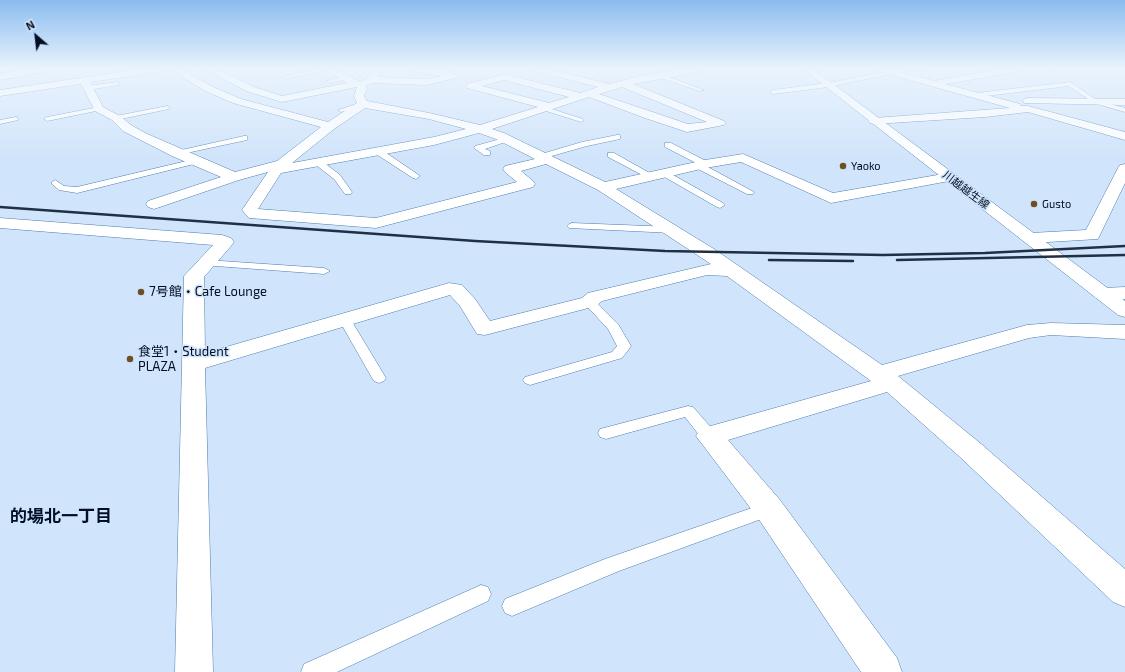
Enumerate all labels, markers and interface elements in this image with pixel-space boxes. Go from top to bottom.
north arrow [16,16,56,56]
text: N [24,17,37,33]
place label: Yaoko [851,159,881,173]
marker: Yaoko [838,161,848,171]
street label: 川越越生線 [940,168,992,212]
place label: Gusto [1042,197,1071,211]
marker: Gusto [1029,199,1039,209]
place label: 7号館・Cafe Lounge [149,284,267,300]
marker: 7号館・Cafe Lounge [136,287,146,297]
place label: 食堂1・Student PLAZA [138,344,229,375]
marker: 食堂1・Student PLAZA [125,354,135,364]
district label: 的場北一丁目 [10,506,112,526]

